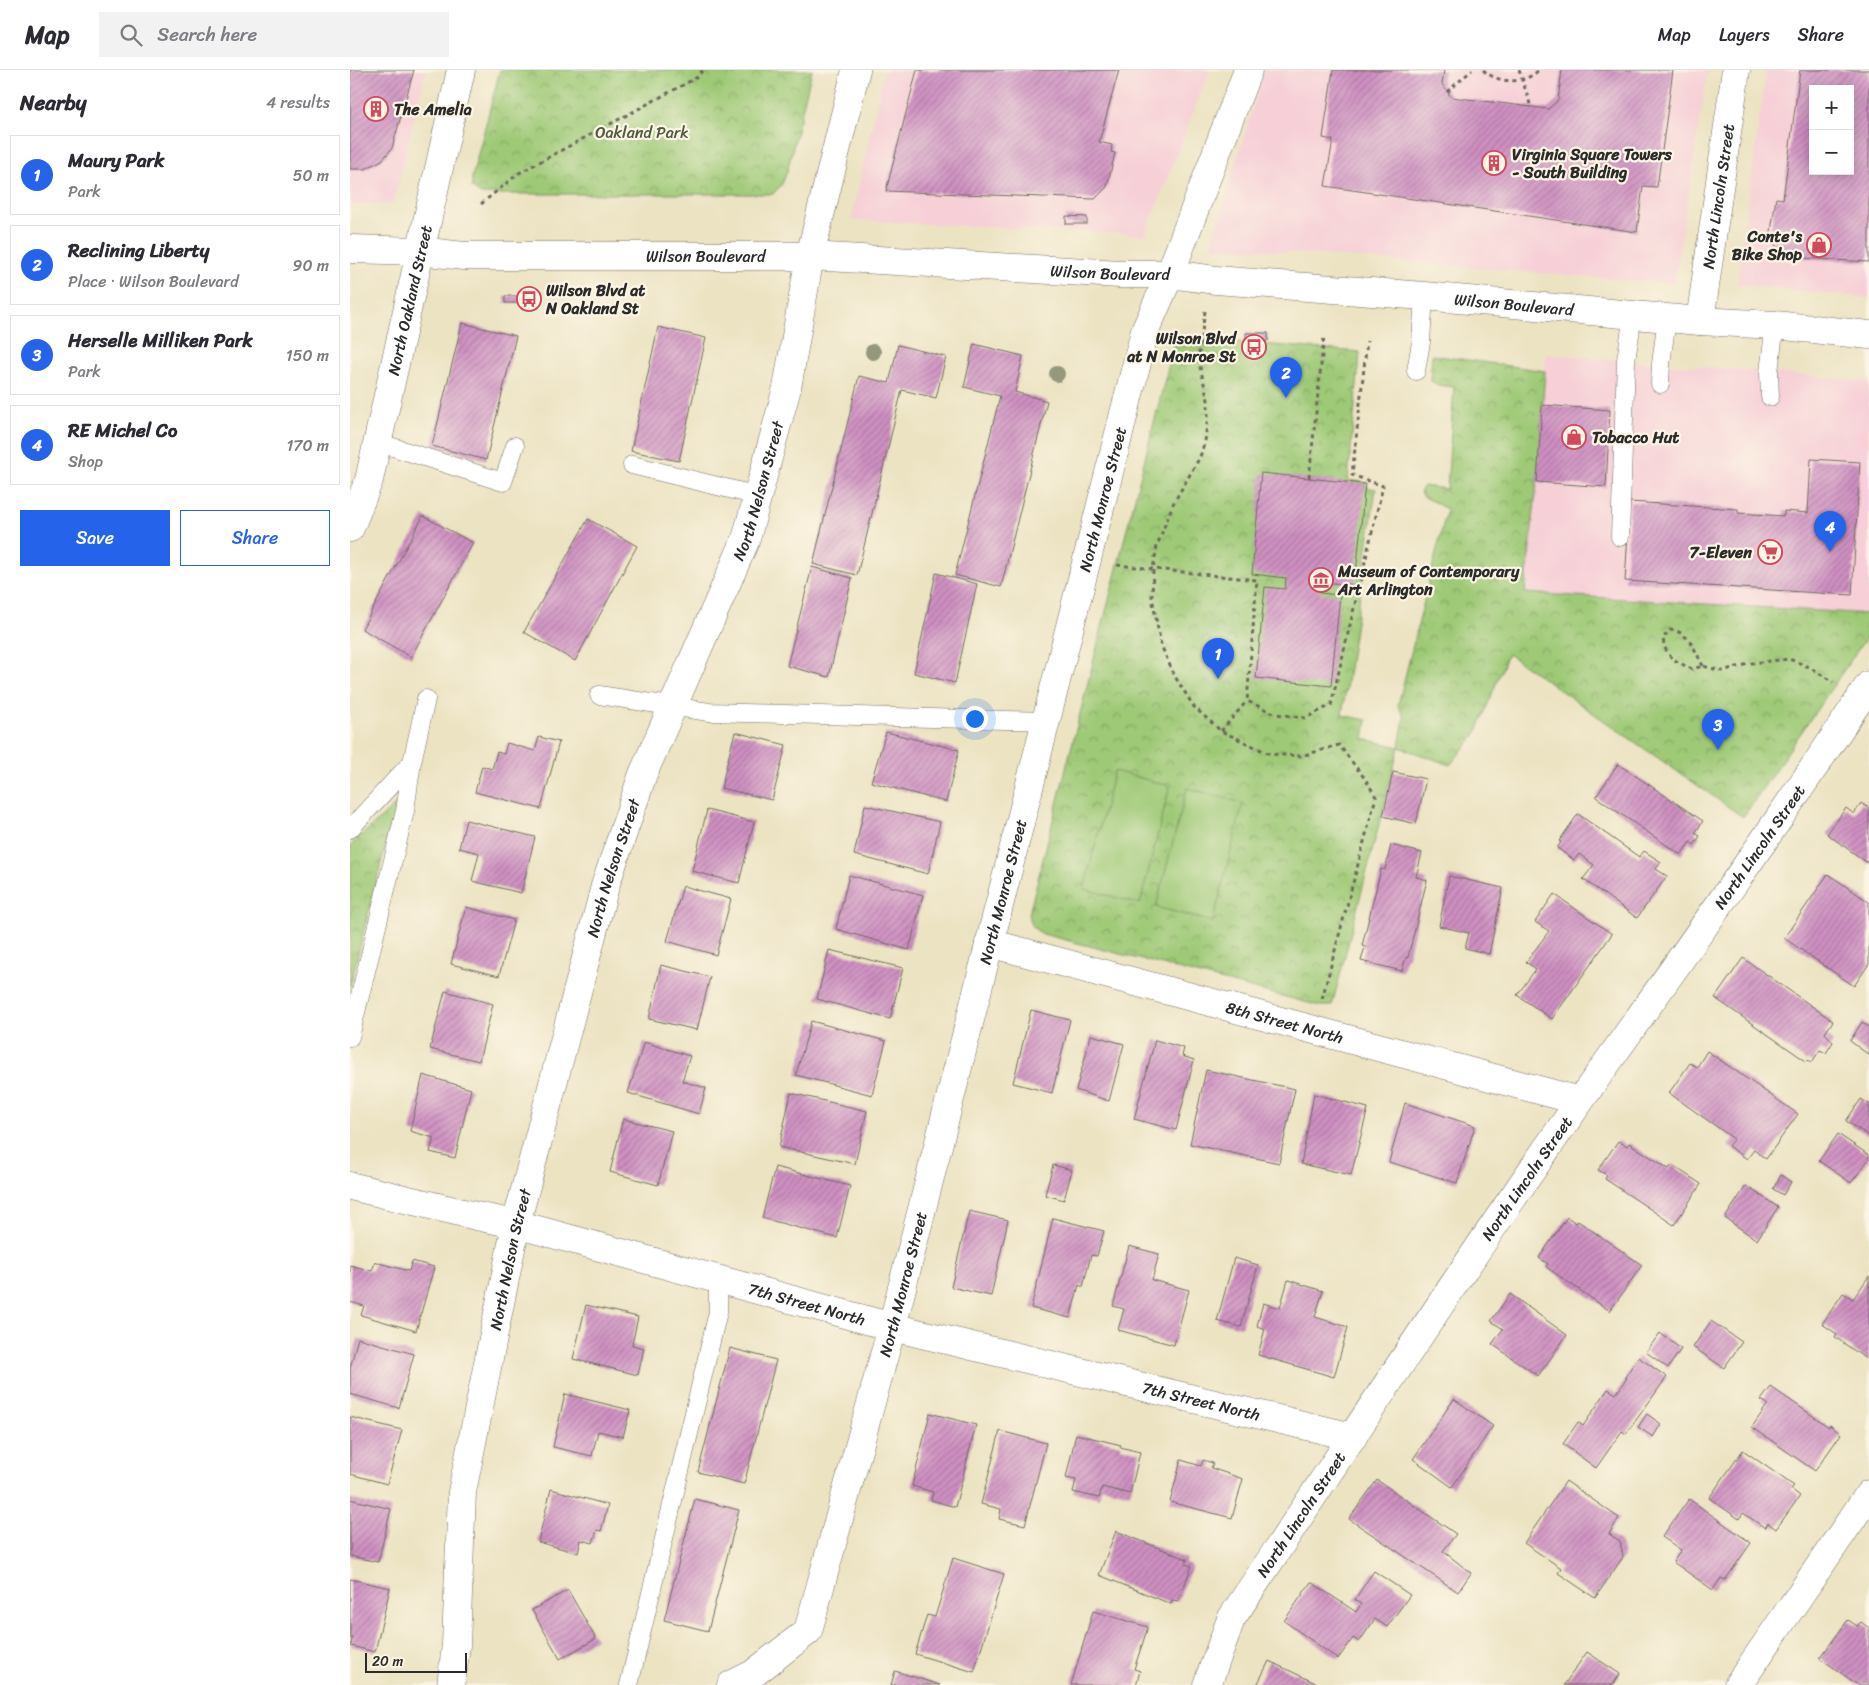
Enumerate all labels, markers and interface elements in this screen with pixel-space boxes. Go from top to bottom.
search box [99,12,449,57]
text: Map [25,14,69,56]
text: Search here [157,18,257,51]
text: Map [1658,19,1691,51]
text: Layers [1719,19,1770,51]
text: Share [1798,19,1844,51]
icon: search [117,21,145,49]
text: Nearby [20,84,86,122]
map controls [1809,85,1854,175]
button: + [1809,85,1854,130]
text: 4 results [266,88,330,117]
place label: The Amelia [394,95,472,124]
building icon: The Amelia [363,96,389,122]
park label: Oakland Park [595,118,689,147]
street label: North Lincoln Street [1694,122,1743,271]
button: − [1809,130,1854,175]
place label: Virginia Square Towers - South Building [1512,140,1673,187]
text: Maury Park [68,144,164,177]
building icon: Virginia Square Towers - South Building [1481,150,1507,176]
text: 1 [34,161,40,190]
text: 50 m [293,161,329,190]
text: Park [68,177,101,206]
street label: North Oakland Street [379,222,441,378]
place label: Conte's Bike Shop [1732,222,1803,269]
shop icon: Conte's Bike Shop [1806,232,1832,258]
text: Reclining Liberty [68,234,210,267]
street label: Wilson Boulevard [646,242,767,271]
text: 2 [32,251,42,280]
text: 90 m [293,251,329,280]
street label: Wilson Boulevard [1050,256,1172,289]
text: Place · Wilson Boulevard [68,267,239,296]
place label: Wilson Blvd at N Oakland St [545,276,645,323]
street label: Wilson Boulevard [1453,285,1576,325]
bus stop icon: Wilson Blvd at N Oakland St [516,286,542,312]
text: Herselle Milliken Park [68,324,253,357]
place label: Wilson Blvd at N Monroe St [1126,324,1238,371]
bus stop icon: Wilson Blvd at N Monroe St [1241,334,1267,360]
text: 3 [33,341,41,370]
text: 150 m [286,341,329,370]
text: Park [68,357,101,386]
pin: 2 [1270,357,1302,398]
text: RE Michel Co [68,414,177,447]
street label: North Nelson Street [724,417,793,565]
place label: Tobacco Hut [1592,423,1679,452]
street label: North Monroe Street [1070,424,1135,575]
shop icon: Tobacco Hut [1561,424,1587,450]
text: 4 [32,431,42,460]
text: 170 m [286,431,329,460]
text: Shop [68,447,103,476]
button: Save [20,510,170,566]
button: Share [180,510,330,566]
pin: 4 [1814,511,1846,552]
place label: 7-Eleven [1689,538,1752,567]
supermarket icon: 7-Eleven [1757,539,1783,565]
place label: Museum of Contemporary Art Arlington [1337,557,1520,604]
museum icon: Museum of Contemporary Art Arlington [1308,567,1334,593]
pin: 1 [1202,638,1234,679]
your location [962,706,988,732]
pin: 3 [1702,709,1734,750]
street label: North Lincoln Street [1706,779,1813,915]
street label: North Nelson Street [578,794,649,940]
street label: North Monroe Street [971,816,1035,967]
street label: 8th Street North [1222,993,1347,1052]
street label: North Lincoln Street [1473,1110,1580,1247]
street label: North Nelson Street [481,1185,540,1333]
street label: North Monroe Street [870,1209,936,1360]
street label: 7th Street North [745,1274,869,1334]
street label: 7th Street North [1139,1373,1263,1429]
street label: North Lincoln Street [1249,1446,1354,1584]
text: 20 m [372,1649,403,1674]
scale bar [365,1650,468,1673]

